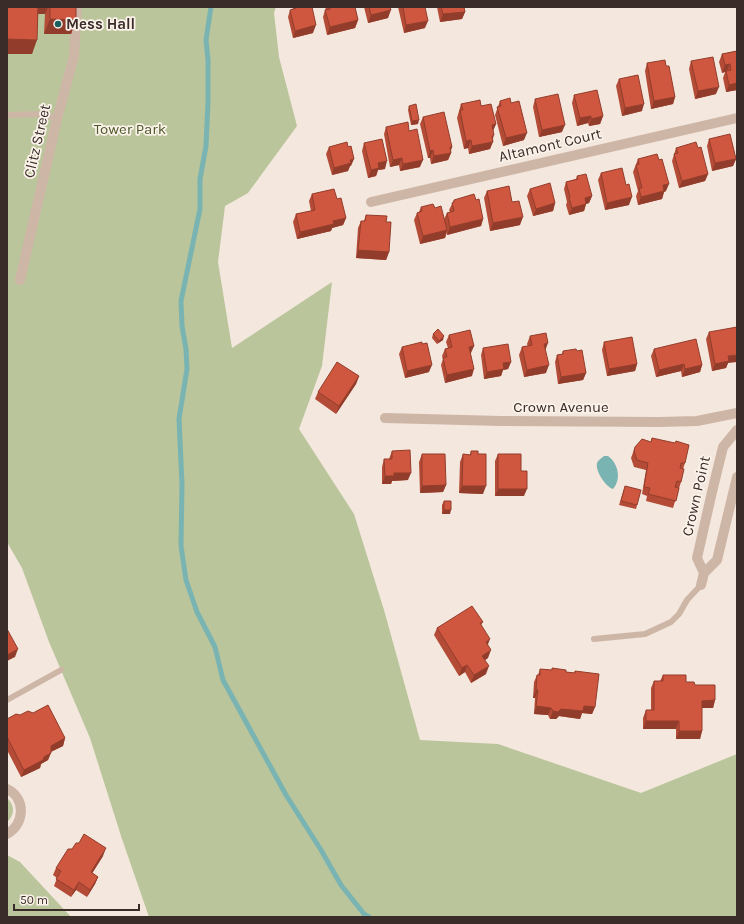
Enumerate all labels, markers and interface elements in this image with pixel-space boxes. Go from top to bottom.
place label: Mess Hall [66,15,135,33]
marker: Mess Hall [53,19,63,29]
street label: Clitz Street [20,102,54,180]
park label: Tower Park [94,120,166,138]
street label: Altamont Court [497,124,603,166]
street label: Crown Avenue [513,398,609,416]
street label: Crown Point [678,454,714,538]
scale bar [14,886,139,912]
text: 50 m [20,893,48,907]

